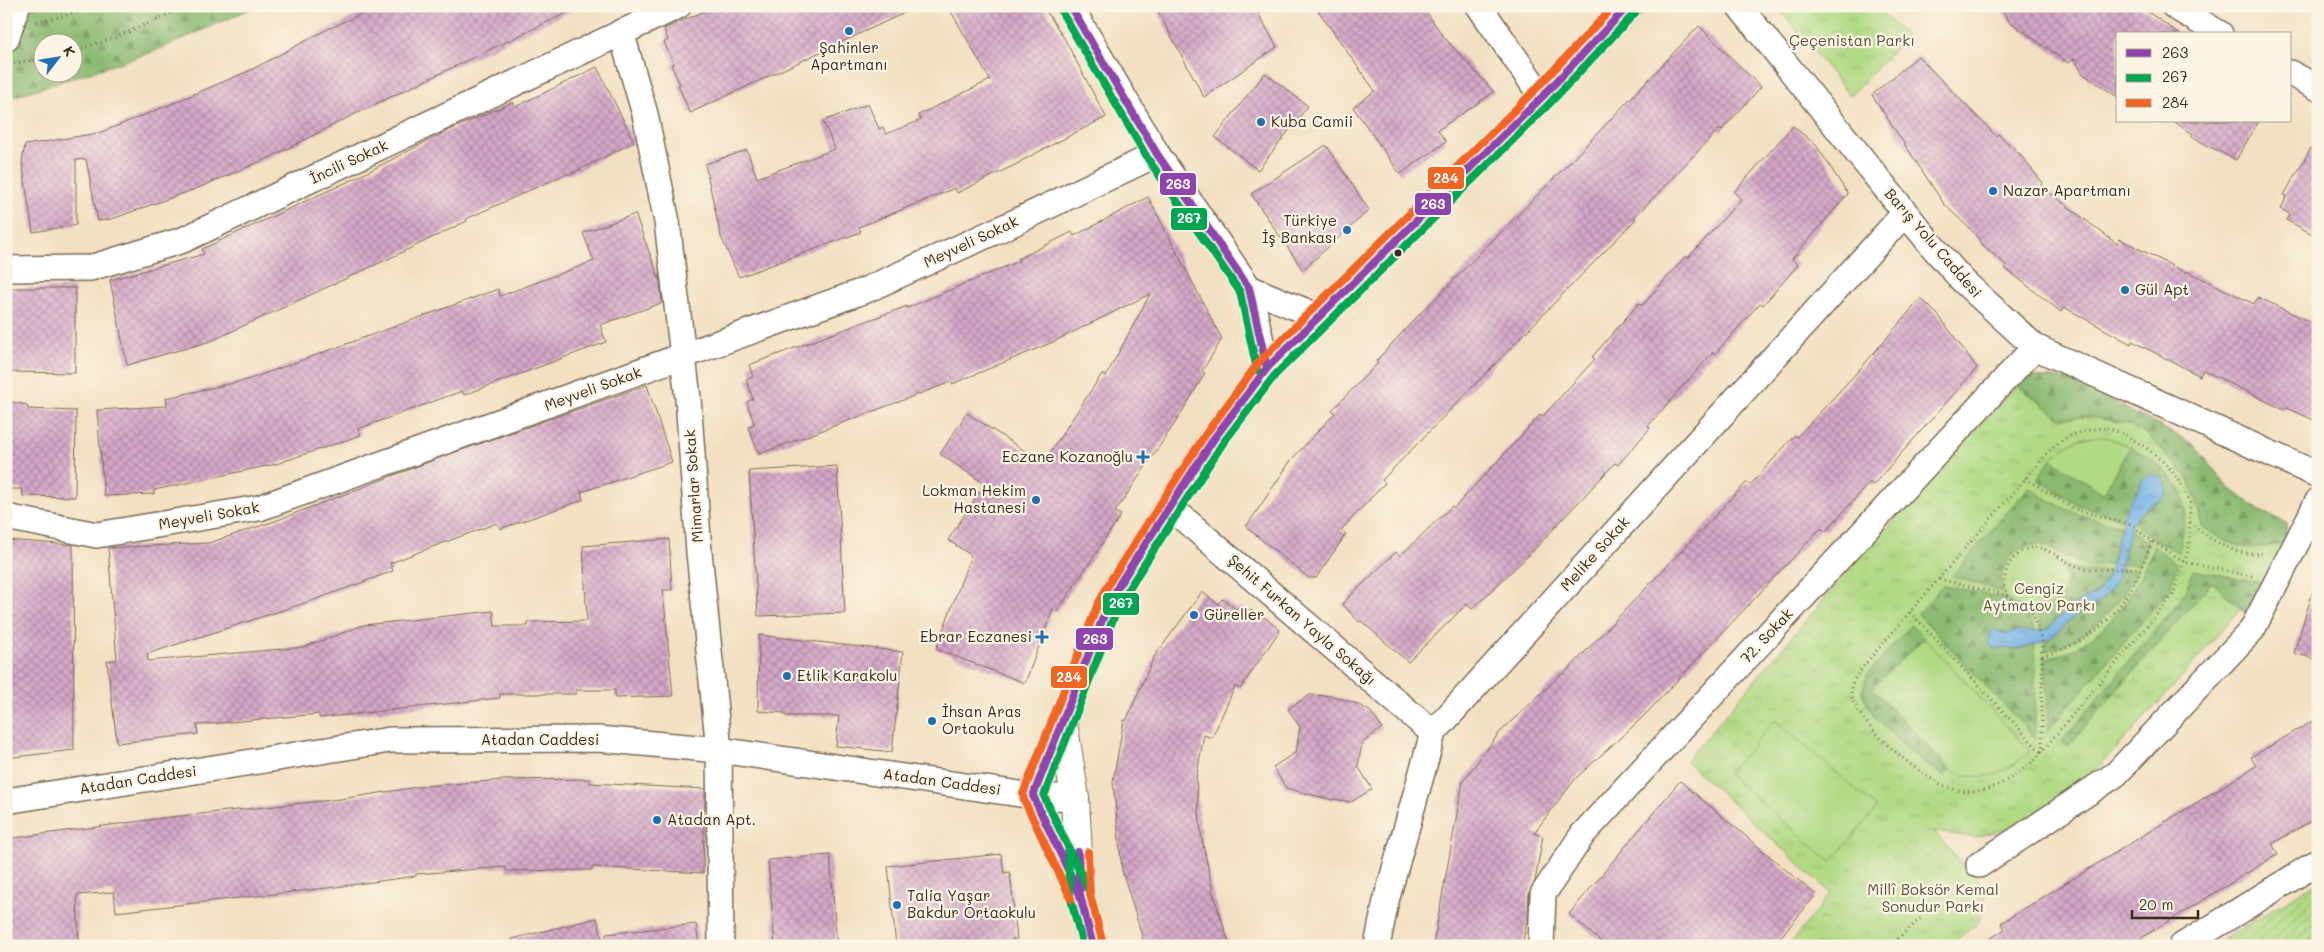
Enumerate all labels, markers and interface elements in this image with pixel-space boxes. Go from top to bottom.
marker: Şahinler Apartmanı [843,25,855,37]
park label: Çeçenistan Parkı [1789,30,1915,50]
north arrow [32,32,82,82]
legend [2116,32,2292,122]
place label: Şahinler Apartmanı [810,37,888,74]
text: K [59,42,80,60]
text: 263 [2162,42,2188,62]
text: 267 [2162,66,2188,86]
text: 284 [2162,92,2188,112]
place label: Kuba Camii [1271,111,1353,131]
marker: Kuba Camii [1255,116,1267,128]
street label: İncili Sokak [306,134,391,188]
line badge: 284 [1427,166,1465,190]
text: 284 [1433,168,1459,187]
line badge: 263 [1159,172,1197,196]
text: 263 [1166,174,1190,193]
place label: Nazar Apartmanı [2003,180,2131,200]
street label: Barış Yolu Caddesi [1881,183,1987,301]
marker: Nazar Apartmanı [1987,185,1999,197]
line badge: 263 [1414,192,1452,216]
text: 263 [1421,194,1445,213]
line badge: 267 [1170,207,1208,231]
text: 267 [1177,208,1201,227]
street label: Meyveli Sokak [920,210,1021,272]
place label: Türkiye İş Bankası [1262,210,1337,247]
marker: Türkiye İş Bankası [1341,224,1353,236]
unlabelled marker [1393,248,1403,258]
place label: Gül Apt [2135,279,2189,299]
marker: Gül Apt [2119,284,2131,296]
street label: Meyveli Sokak [541,361,644,415]
street label: Mimarlar Sokak [679,429,707,543]
place label: Eczane Kozanoğlu [1002,446,1133,466]
marker: Eczane Kozanoğlu [1137,451,1149,463]
place label: Lokman Hekim Hastanesi [922,480,1026,517]
marker: Lokman Hekim Hastanesi [1030,494,1042,506]
street label: Meyveli Sokak [157,496,261,534]
street label: Melike Sokak [1555,512,1633,595]
street label: Şehit Furkan Yayla Sokağı [1225,549,1381,689]
park label: Cengiz Aytmatov Parkı [1982,578,2096,615]
line badge: 267 [1102,592,1140,616]
text: 267 [1109,593,1133,612]
street label: 72. Sokak [1736,603,1797,667]
place label: Güreller [1204,604,1264,624]
marker: Güreller [1188,609,1200,621]
place label: Ebrar Eczanesi [920,626,1032,646]
line badge: 263 [1075,627,1114,651]
text: 263 [1083,629,1107,648]
marker: Ebrar Eczanesi [1036,631,1048,643]
place label: Etlik Karakolu [797,665,897,685]
line badge: 284 [1050,665,1088,689]
text: 284 [1056,667,1082,686]
marker: Etlik Karakolu [781,670,793,682]
place label: İhsan Aras Ortaokulu [942,701,1021,738]
marker: İhsan Aras Ortaokulu [926,715,938,727]
street label: Atadan Caddesi [481,729,599,749]
street label: Atadan Caddesi [78,760,198,798]
street label: Atadan Caddesi [882,763,1002,799]
place label: Atadan Apt. [667,809,756,829]
marker: Atadan Apt. [651,814,663,826]
park label: Millî Boksör Kemal Sonudur Parkı [1867,879,1999,916]
place label: Talia Yaşar Bakdur Ortaokulu [907,885,1036,922]
scale bar [2132,887,2198,919]
text: 20 m [2139,894,2173,914]
marker: Talia Yaşar Bakdur Ortaokulu [891,899,903,911]

